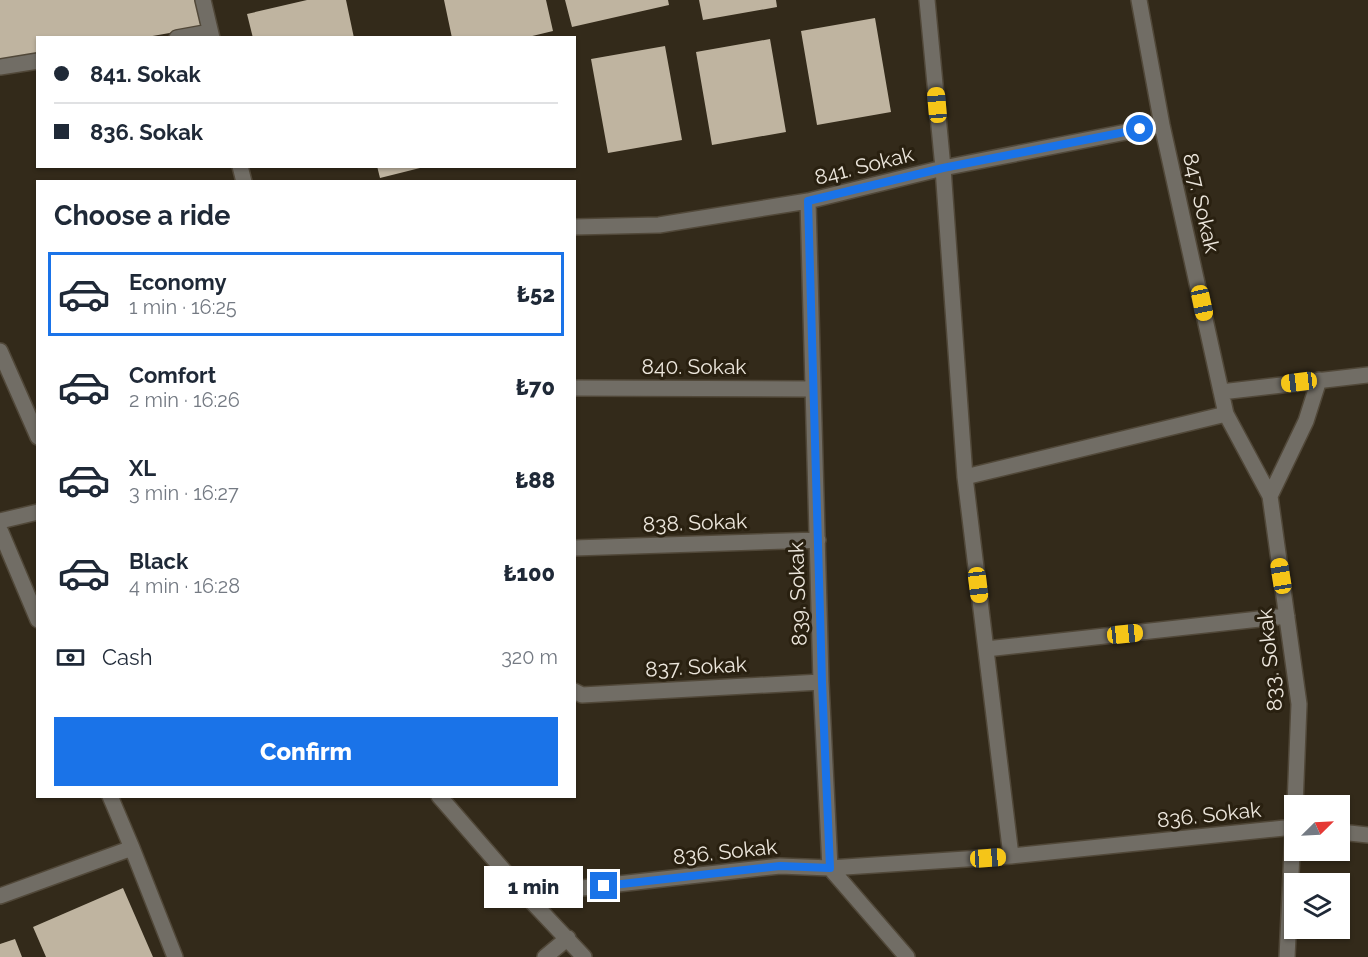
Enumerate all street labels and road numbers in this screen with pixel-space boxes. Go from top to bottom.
street label: 841. Sokak [812,141,916,190]
street label: 847. Sokak [1178,150,1225,255]
street label: 840. Sokak [642,354,747,379]
street label: 838. Sokak [642,508,748,537]
street label: 839. Sokak [783,542,812,647]
street label: 833. Sokak [1252,607,1287,713]
street label: 837. Sokak [645,651,747,682]
street label: 836. Sokak [1156,797,1262,832]
street label: 836. Sokak [672,834,778,869]

